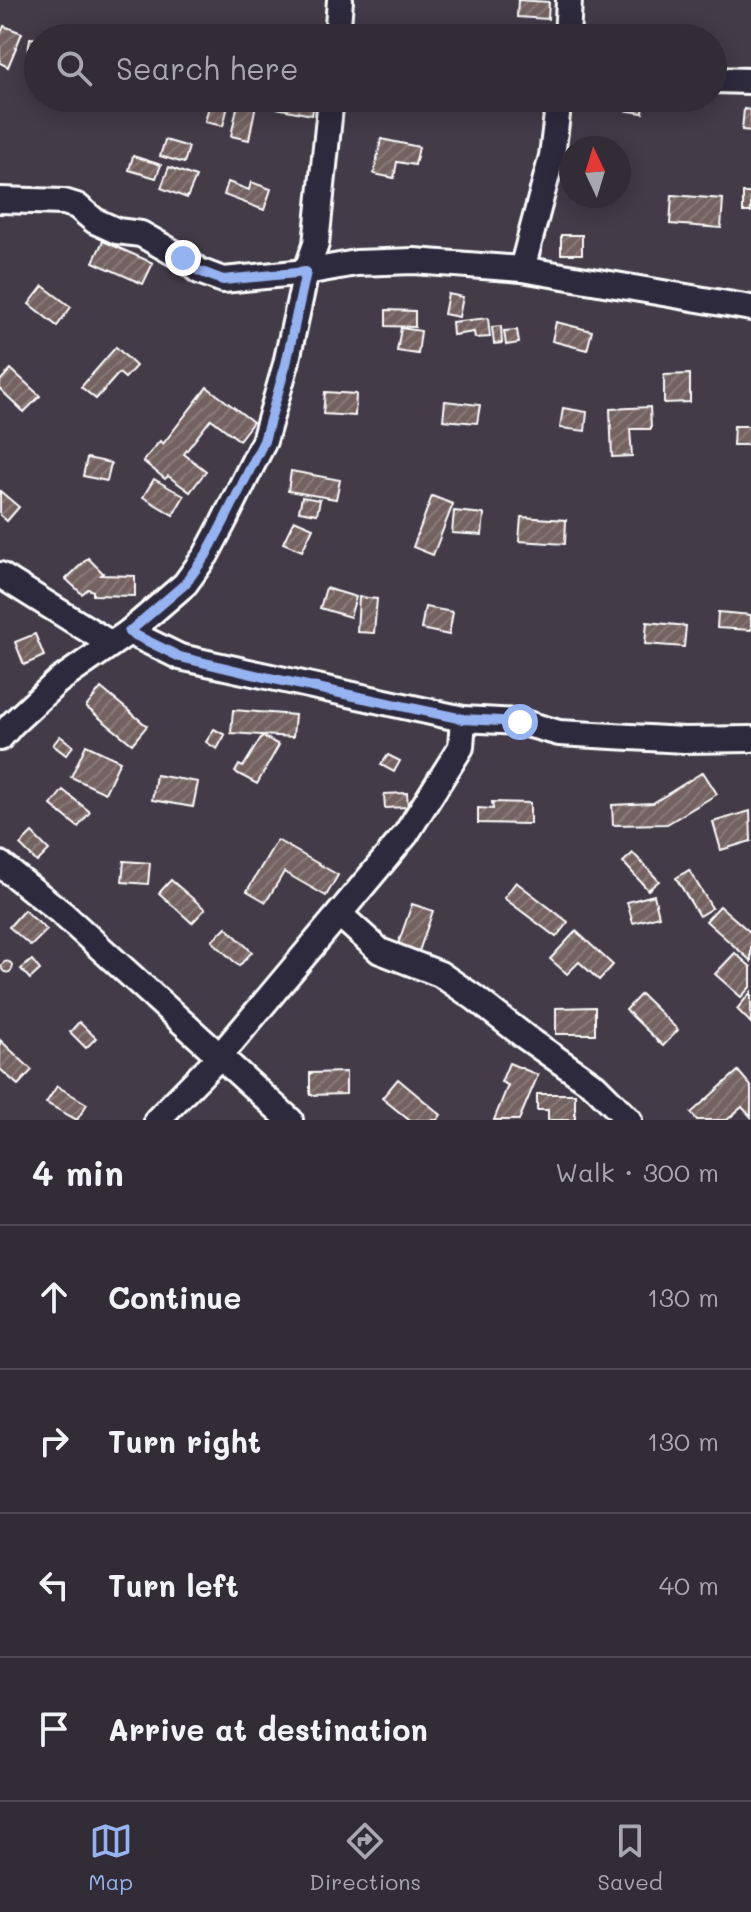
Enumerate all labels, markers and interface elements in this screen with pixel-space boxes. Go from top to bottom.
search box [24,24,727,112]
icon: search [52,46,96,90]
text: Search here [116,48,299,88]
north arrow [559,136,631,208]
route end [165,240,201,276]
route start [502,704,538,740]
text: 4 min [32,1150,124,1195]
text: Walk · 300 m [555,1155,719,1189]
icon: ahead [32,1275,76,1319]
text: Continue [108,1277,241,1317]
text: 130 m [647,1280,719,1314]
icon: right [32,1419,76,1463]
text: Turn right [108,1421,261,1461]
text: 130 m [647,1424,719,1458]
icon: left [32,1563,76,1607]
text: Turn left [108,1565,239,1605]
text: 40 m [659,1568,719,1602]
icon: arrive [32,1707,76,1751]
text: Arrive at destination [108,1709,428,1749]
tab: Map [88,1819,133,1896]
tab: Directions [309,1819,421,1896]
tab: Saved [598,1819,663,1896]

